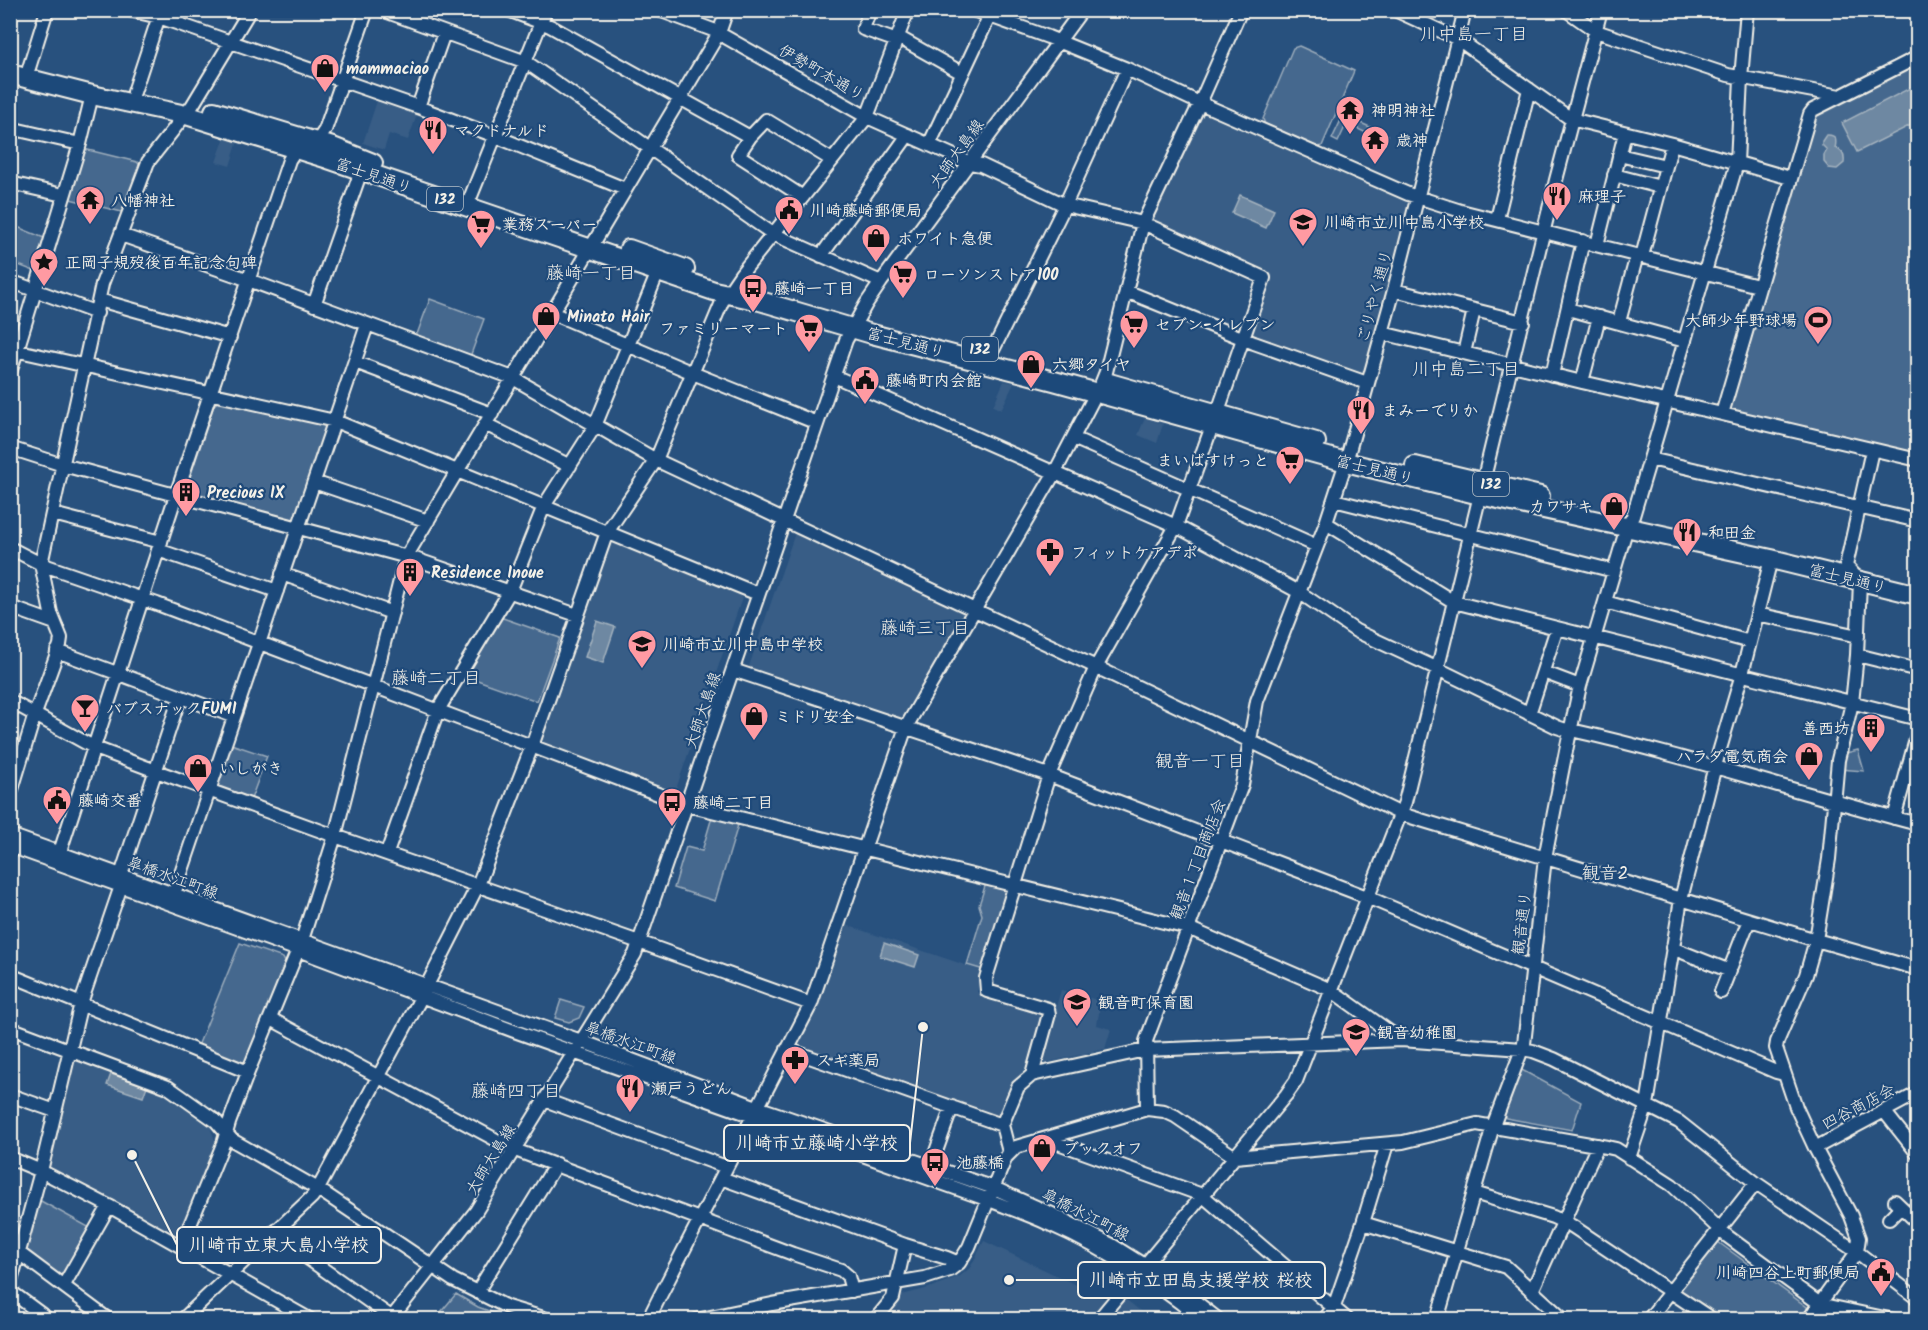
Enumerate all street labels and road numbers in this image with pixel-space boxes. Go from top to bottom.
street label: 伊勢町本通り [773,38,869,108]
street label: 大師大島線 [924,114,991,194]
street label: 富士見通り [332,152,415,201]
road number: 132 [427,187,463,211]
street label: ごりやく通り [1351,247,1400,346]
street label: 富士見通り [864,321,947,366]
road number: 132 [962,337,998,361]
street label: 富士見通り [1333,449,1416,492]
road number: 132 [1473,472,1509,496]
street label: 富士見通り [1806,558,1889,601]
street label: 大師大島線 [679,669,728,752]
street label: 観音１丁目商店会 [1164,795,1233,924]
street label: 皐橋水江町線 [123,850,222,907]
street label: 観音通り [1506,890,1539,956]
street label: 皐橋水江町線 [581,1015,680,1072]
street label: 四谷商店会 [1818,1078,1900,1137]
street label: 大師大島線 [459,1119,523,1200]
street label: 皐橋水江町線 [1037,1182,1134,1248]

